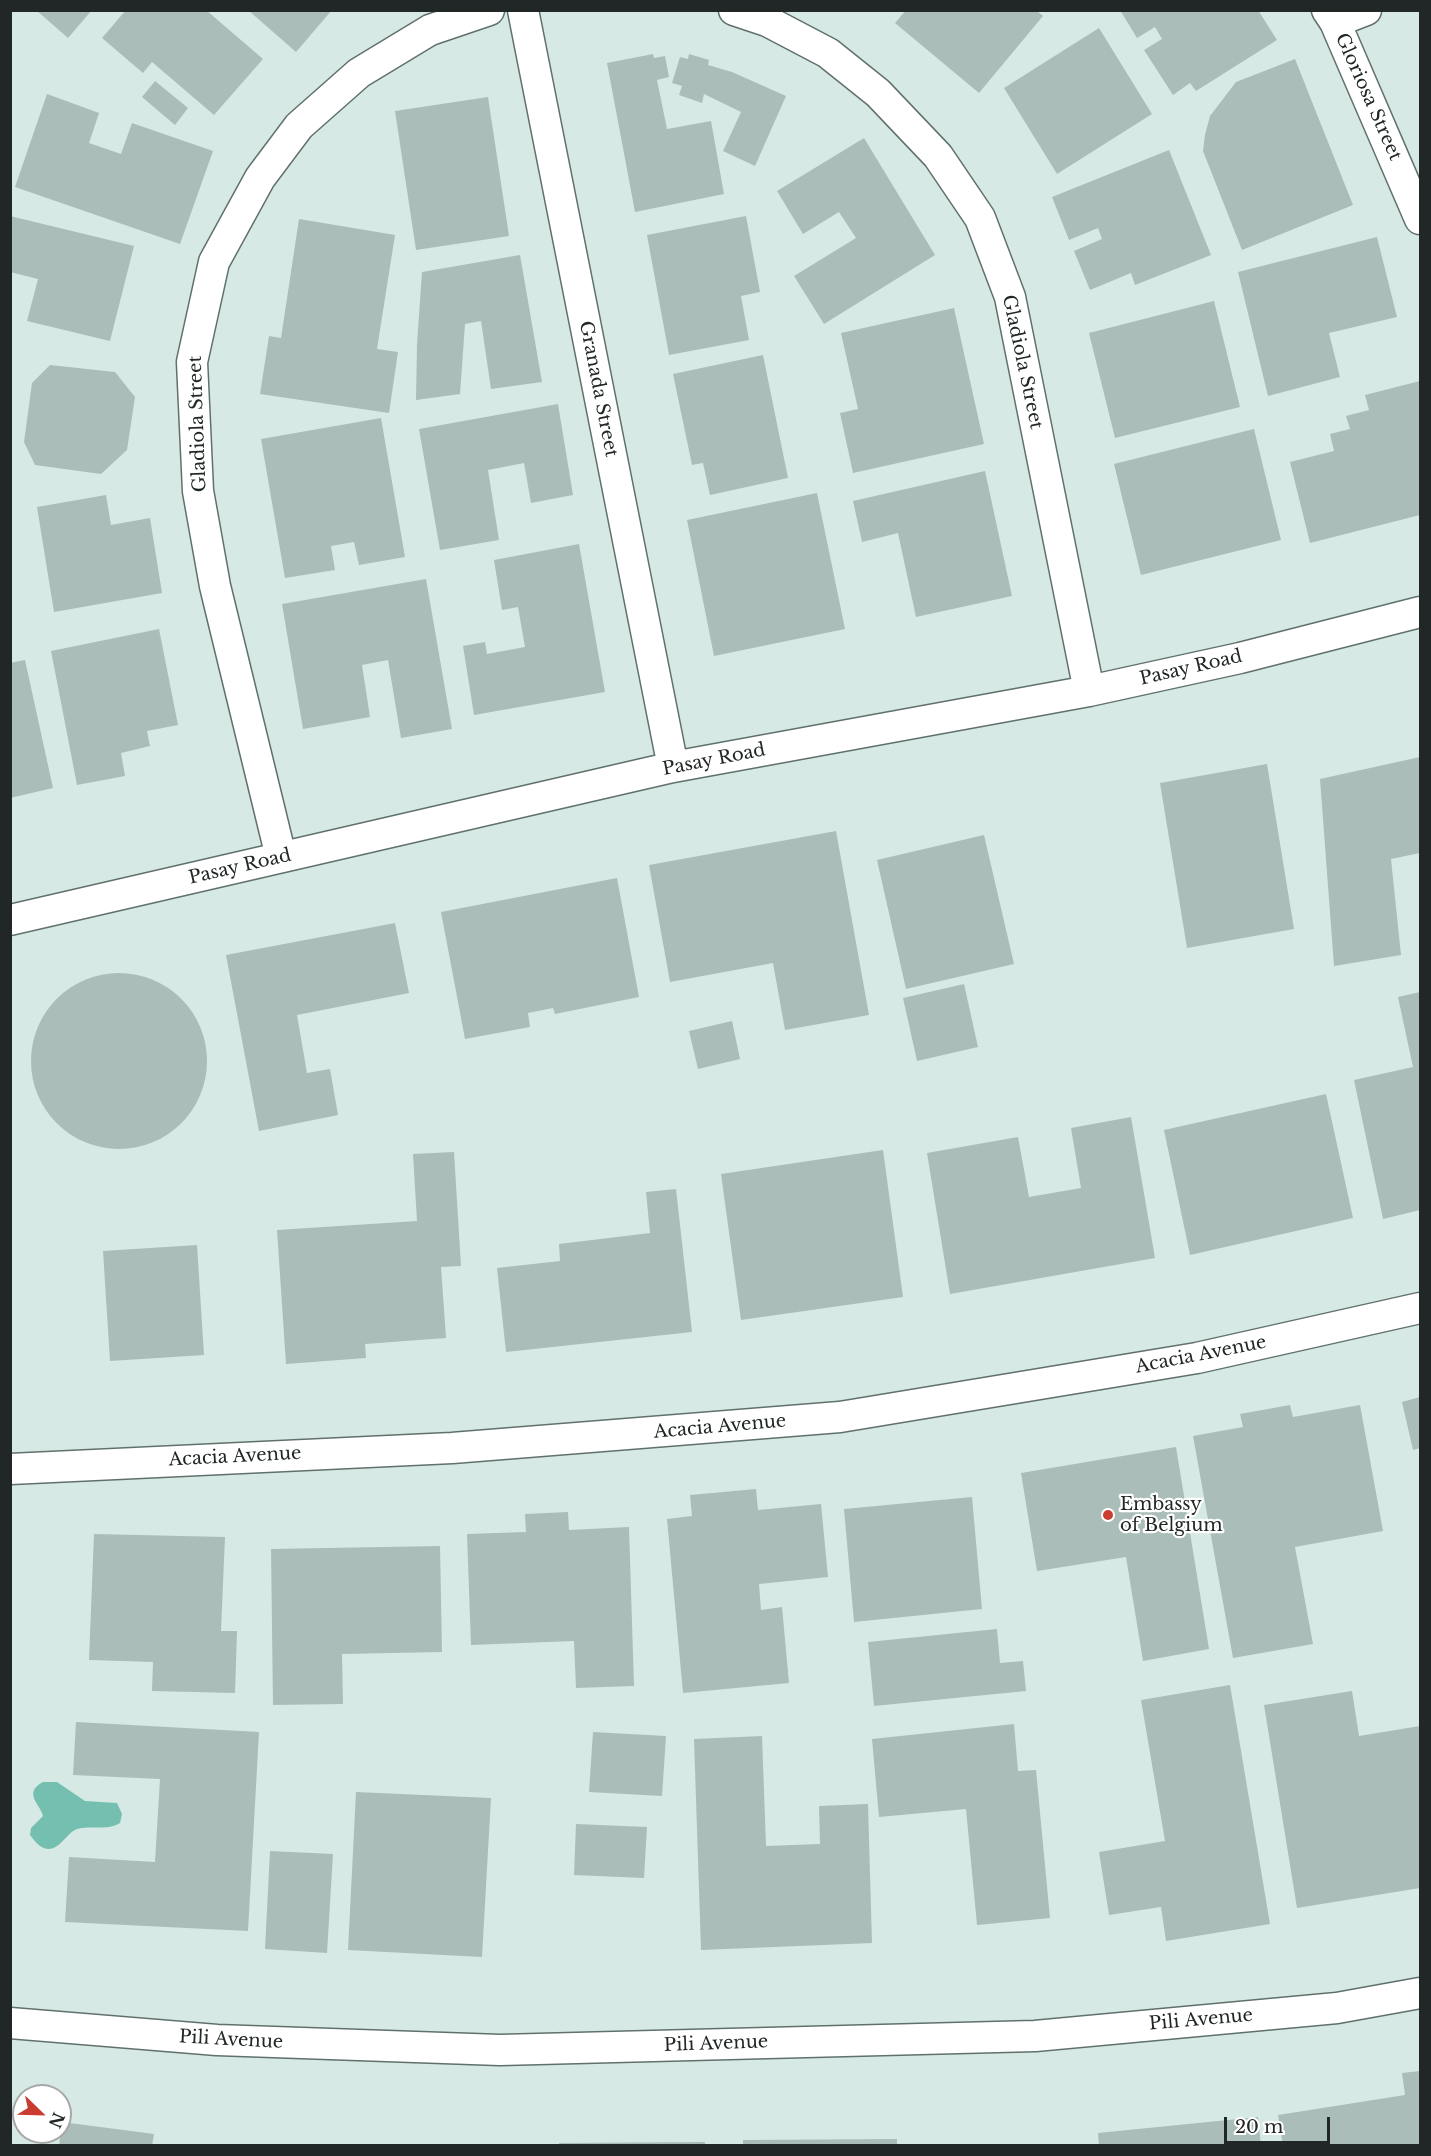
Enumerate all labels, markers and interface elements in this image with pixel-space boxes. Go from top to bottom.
street label: Gloriosa Street [1330,30,1406,164]
street label: Gladiola Street [997,293,1047,431]
street label: Granada Street [574,319,622,459]
street label: Gladiola Street [185,355,211,493]
street label: Pasay Road [1138,646,1244,690]
street label: Pasay Road [661,739,767,781]
street label: Pasay Road [187,845,293,889]
street label: Acacia Avenue [1134,1332,1268,1378]
street label: Acacia Avenue [653,1410,787,1444]
street label: Acacia Avenue [168,1443,302,1471]
place label: Embassy of Belgium [1120,1494,1223,1537]
marker: Embassy of Belgium [1101,1508,1115,1522]
street label: Pili Avenue [1148,2005,1254,2035]
street label: Pili Avenue [178,2026,284,2054]
street label: Pili Avenue [664,2031,768,2057]
north arrow [12,2084,72,2144]
scale bar [1227,2105,1334,2143]
text: N [45,2109,69,2131]
text: 20 m [1235,2116,1283,2138]

